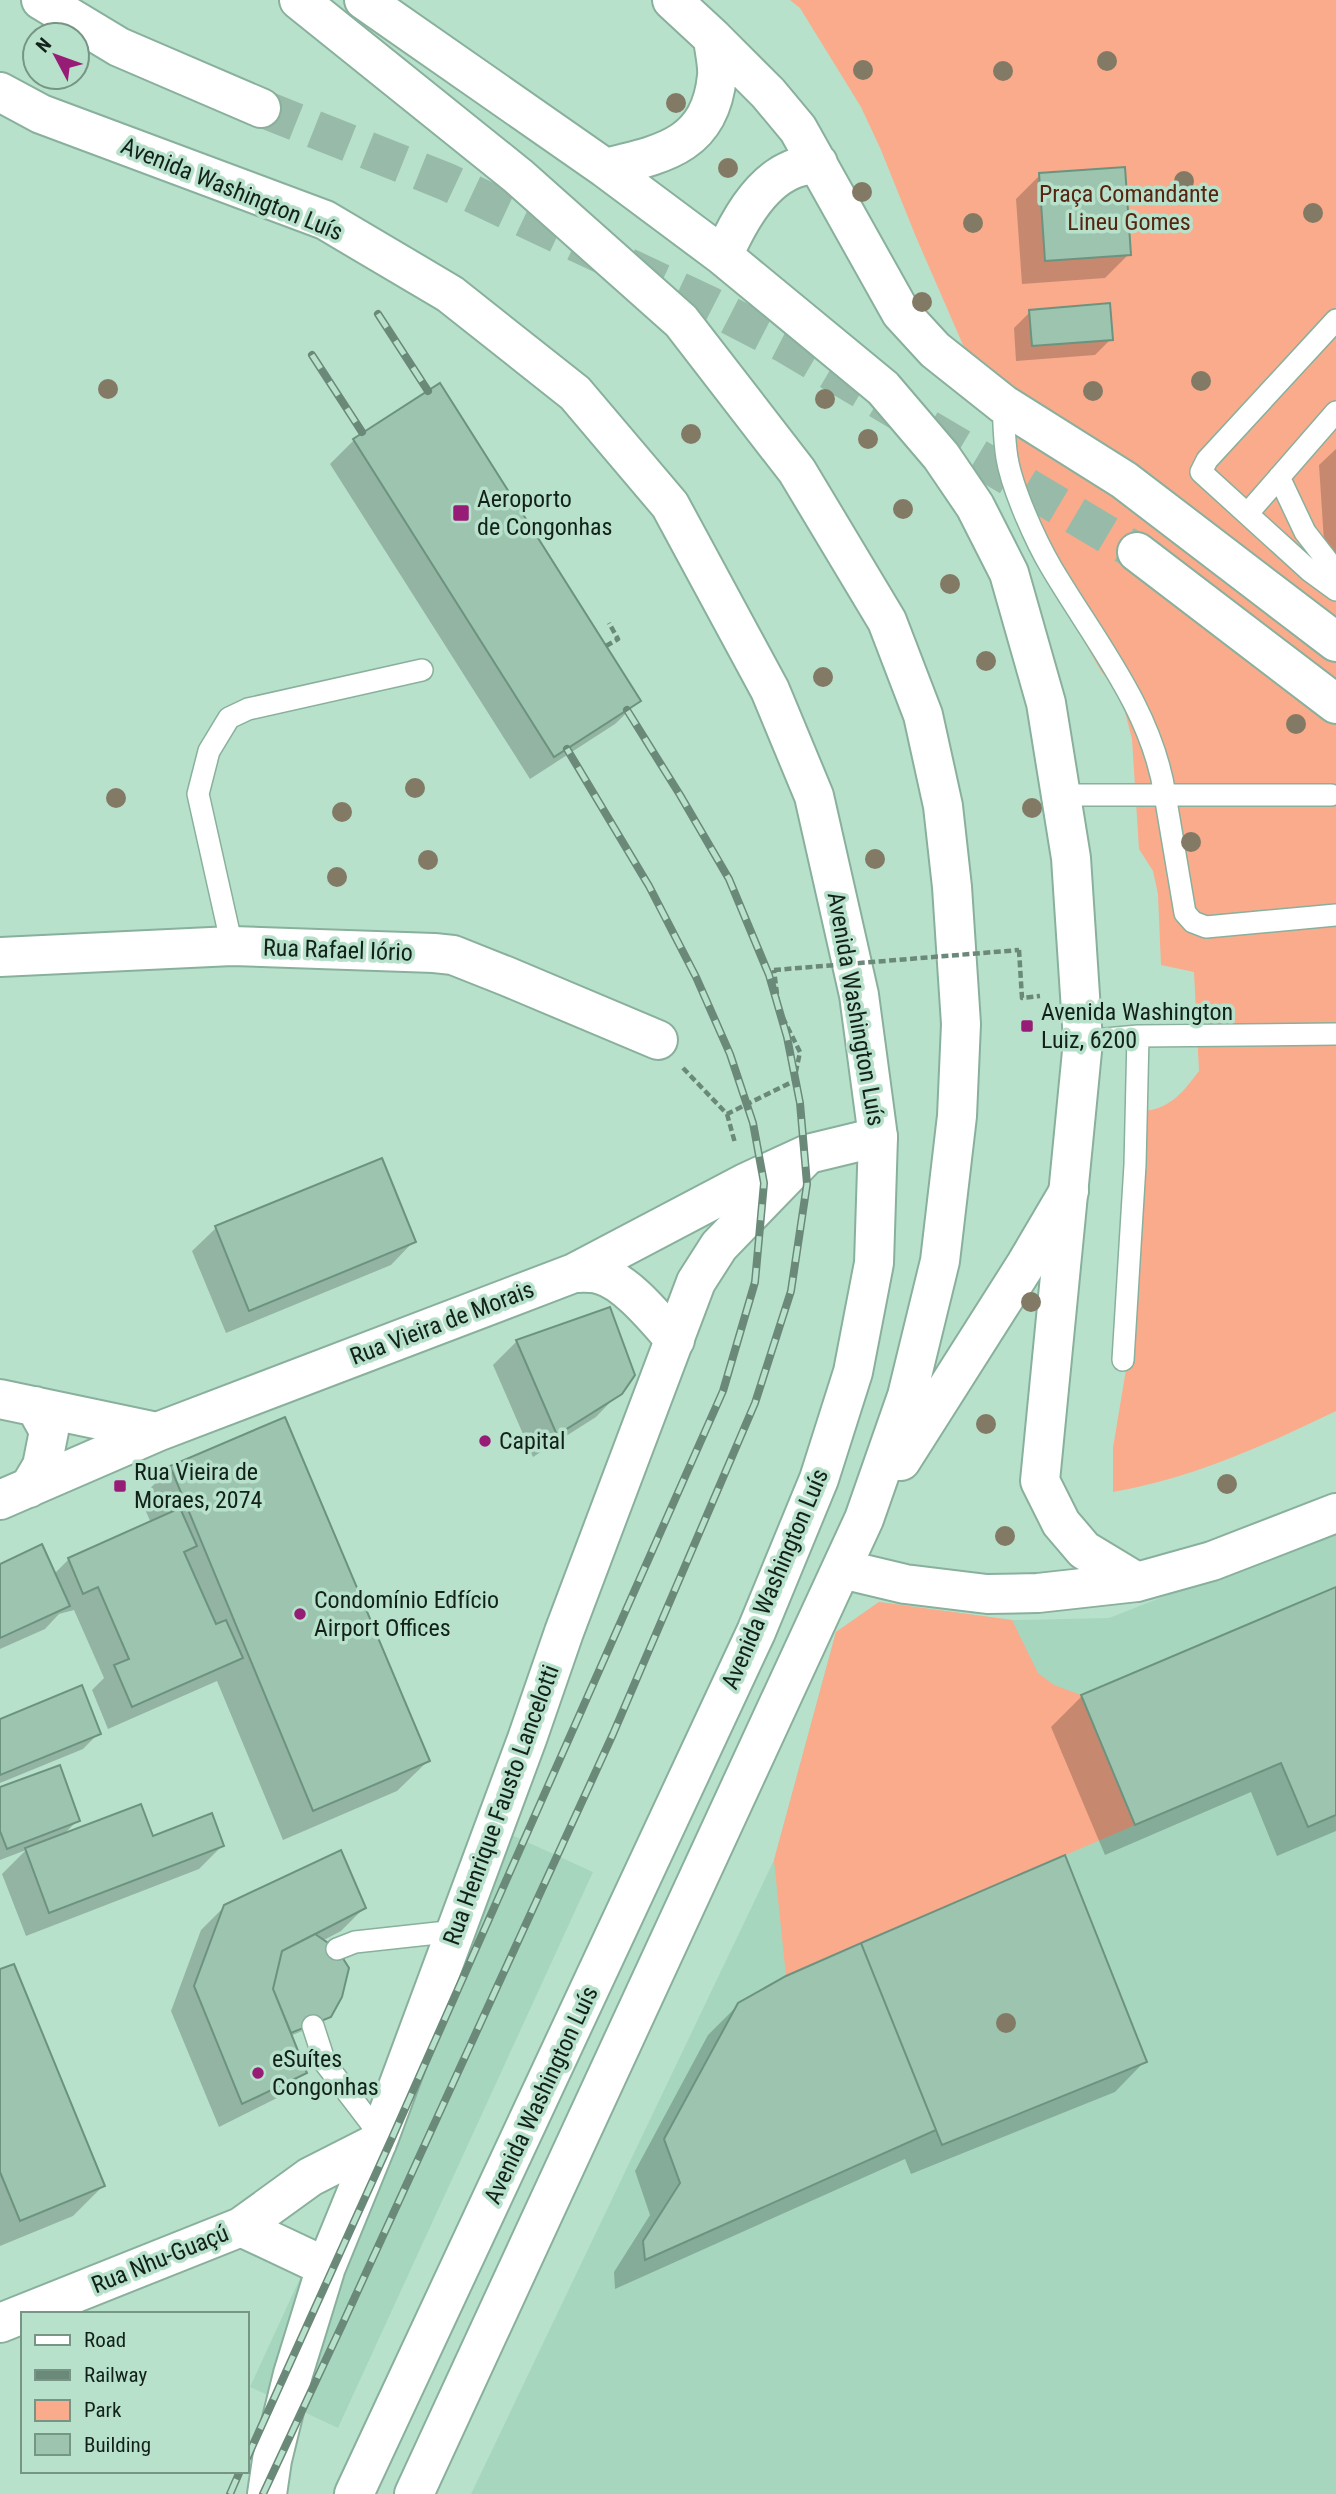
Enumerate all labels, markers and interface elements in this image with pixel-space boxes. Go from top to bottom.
north arrow [21,21,91,91]
text: N [31,33,56,57]
street label: Avenida Washington Luís [117,132,347,246]
park label: Praça Comandante Lineu Gomes [1039,180,1219,236]
place label: Aeroporto de Congonhas [477,485,612,541]
marker: Aeroporto de Congonhas [451,503,471,523]
street label: Avenida Washington Luís [822,890,890,1128]
street label: Rua Rafael Iório [263,933,413,967]
place label: Avenida Washington Luiz, 6200 [1041,998,1233,1054]
marker: Avenida Washington Luiz, 6200 [1019,1018,1035,1034]
street label: Rua Vieira de Morais [346,1275,538,1371]
place label: Capital [499,1427,566,1455]
marker: Capital [477,1433,493,1449]
place label: Rua Vieira de Moraes, 2074 [134,1458,262,1514]
street label: Avenida Washington Luís [716,1465,834,1693]
marker: Rua Vieira de Moraes, 2074 [112,1478,128,1494]
place label: Condomínio Edfício Airport Offices [314,1586,499,1642]
marker: Condomínio Edfício Airport Offices [292,1606,308,1622]
street label: Rua Henrique Fausto Lancelotti [437,1661,565,1949]
street label: Avenida Washington Luís [478,1982,604,2208]
place label: eSuítes Congonhas [272,2045,379,2101]
marker: eSuítes Congonhas [250,2065,266,2081]
street label: Rua Nhu-Guaçú [87,2219,233,2299]
legend [21,2312,248,2473]
text: Road [84,2328,126,2352]
text: Railway [84,2363,147,2387]
text: Park [84,2398,122,2422]
text: Building [84,2433,151,2457]

